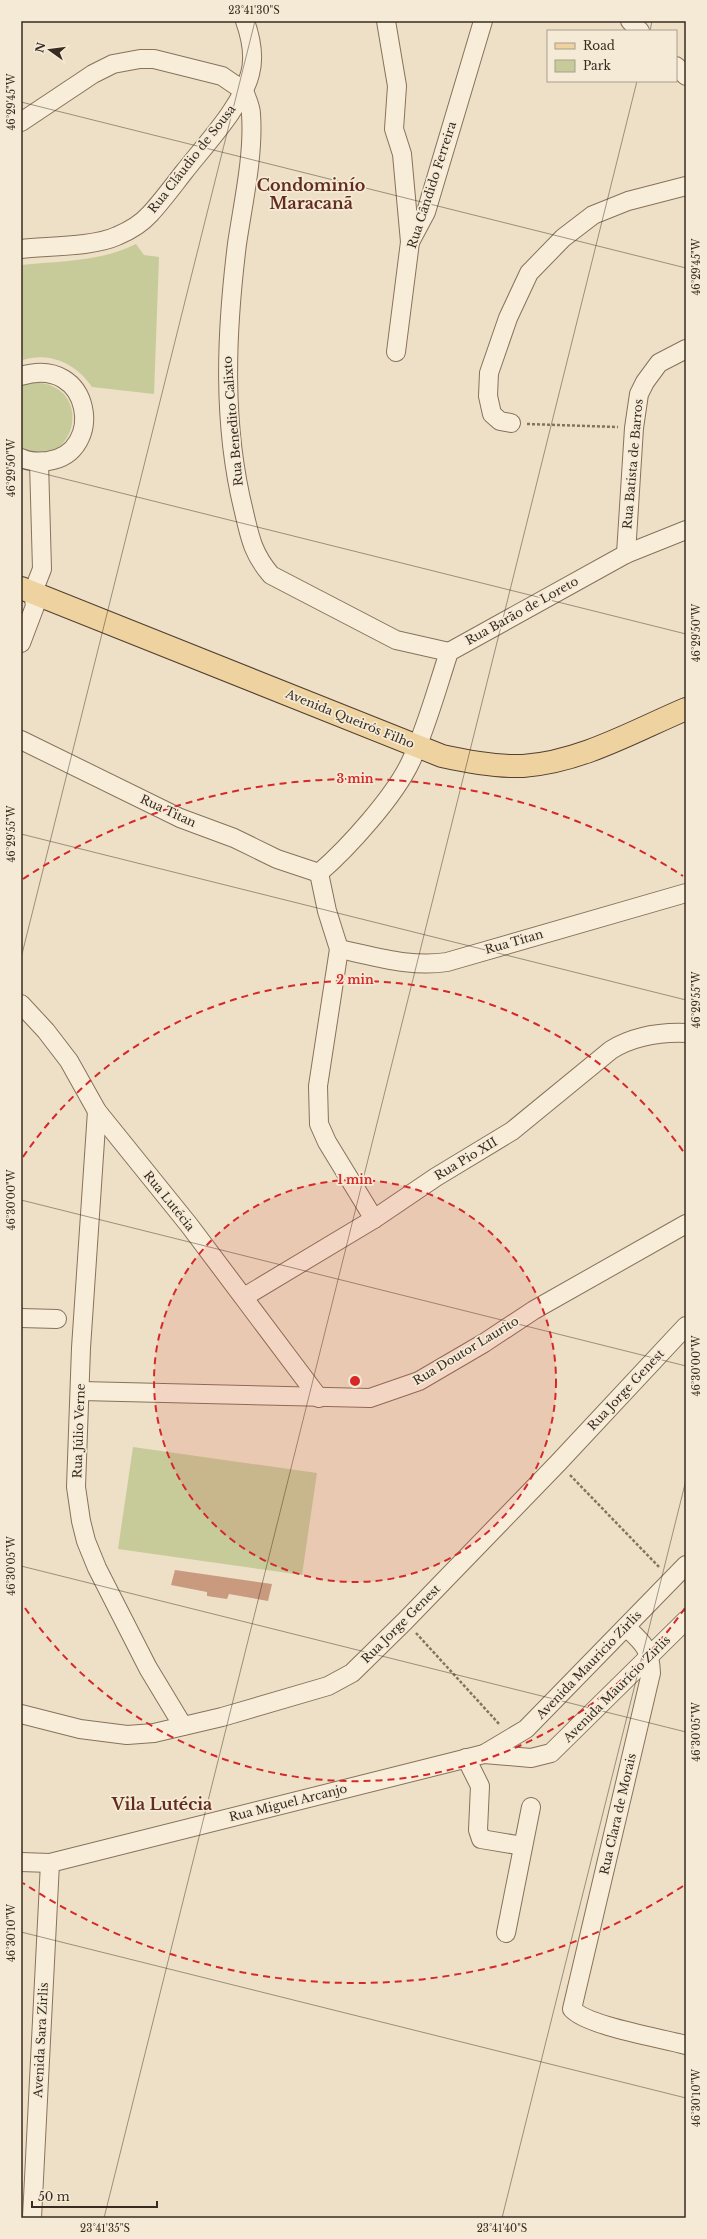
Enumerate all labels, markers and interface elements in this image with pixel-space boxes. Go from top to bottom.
text: 23°41'30"S [228,4,280,17]
north arrow [30,30,70,70]
legend [547,30,677,82]
text: Road [583,38,615,53]
text: N [32,40,48,54]
text: Park [583,58,611,73]
text: 46°29'45"W [5,73,18,131]
street label: Rua Cláudio de Sousa [145,101,239,216]
street label: Rua Cândido Ferreira [404,119,459,250]
district label: Condominío Maracanã [257,175,365,213]
text: 46°29'45"W [690,238,703,296]
street label: Rua Benedito Calixto [219,355,246,487]
street label: Rua Batista de Barros [619,398,646,530]
text: 46°29'50"W [5,439,18,497]
street label: Rua Barão de Loreto [463,573,581,648]
text: 46°29'50"W [690,604,703,662]
street label: Avenida Queirós Filho [283,685,417,751]
text: 3 min [336,771,374,786]
street label: Rua Titan [138,791,199,830]
text: 46°29'55"W [5,805,18,863]
street label: Rua Titan [483,926,545,957]
text: 46°29'55"W [690,971,703,1029]
text: 2 min [336,972,374,987]
street label: Rua Pio XII [432,1134,500,1183]
street label: Rua Lutécia [141,1168,198,1234]
text: 46°30'00"W [5,1169,18,1230]
text: 1 min [338,1172,373,1187]
street label: Rua Doutor Laurito [410,1313,522,1388]
text: 46°30'00"W [690,1335,703,1396]
street label: Rua Jorge Genest [584,1346,667,1433]
centre of rings [348,1374,362,1388]
street label: Rua Júlio Verne [69,1383,88,1479]
text: 46°30'05"W [5,1536,18,1596]
street label: Rua Jorge Genest [358,1581,444,1666]
street label: Avenida Mauricio Zirlis [532,1607,644,1723]
street label: Avenida Maurício Zirlis [559,1632,673,1746]
text: 46°30'05"W [690,1702,703,1762]
street label: Rua Clara de Morais [596,1752,639,1876]
street label: Rua Miguel Arcanjo [227,1781,349,1824]
district label: Vila Lutécia [111,1794,212,1814]
text: 46°30'10"W [5,1904,18,1962]
street label: Avenida Sara Zirlis [30,1982,51,2099]
text: 46°30'10"W [690,2069,703,2127]
scale bar [32,2183,157,2209]
text: 50 m [38,2189,70,2204]
text: 23°41'35"S [80,2222,130,2235]
text: 23°41'40"S [477,2222,527,2235]

